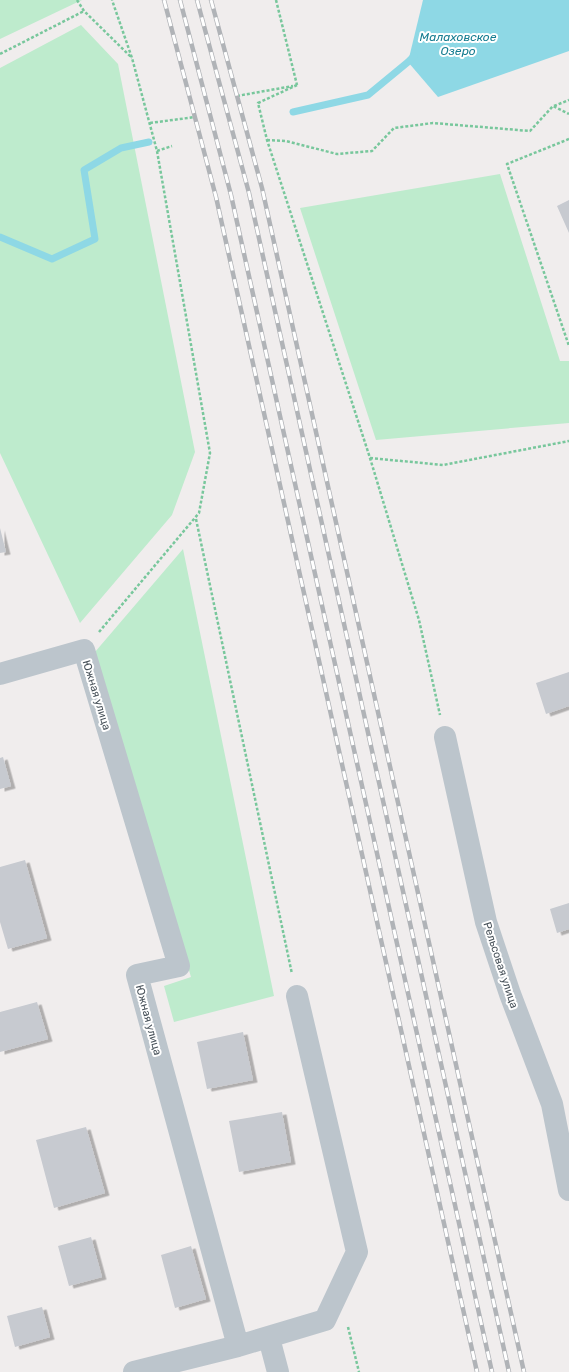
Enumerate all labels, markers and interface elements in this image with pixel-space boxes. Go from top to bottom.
water label: Малаховское Озеро [420,30,497,58]
street label: Южная улица [80,659,113,732]
street label: Рельсовая улица [480,920,521,1010]
street label: Южная улица [133,984,164,1057]

